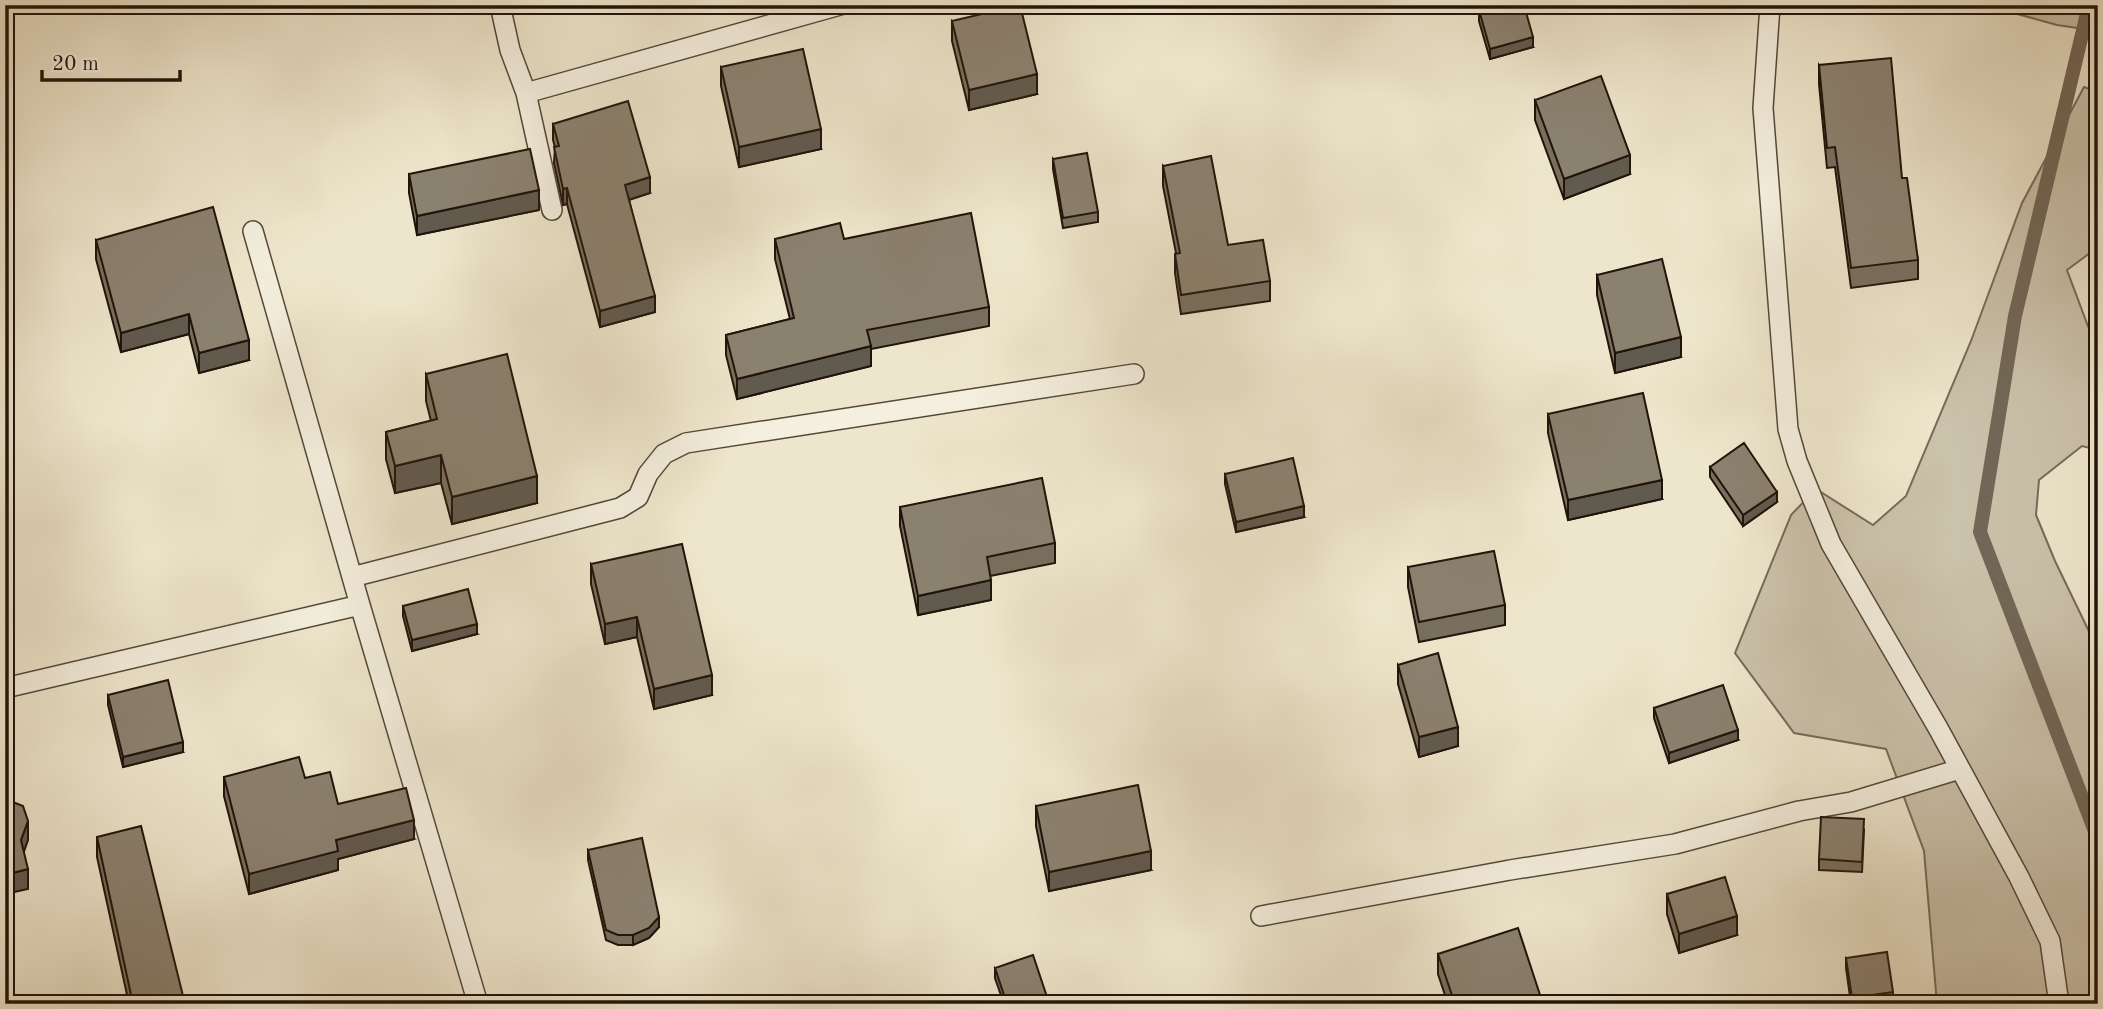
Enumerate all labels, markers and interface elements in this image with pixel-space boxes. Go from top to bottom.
scale bar [42,38,180,82]
text: 20 m [52,54,99,75]

